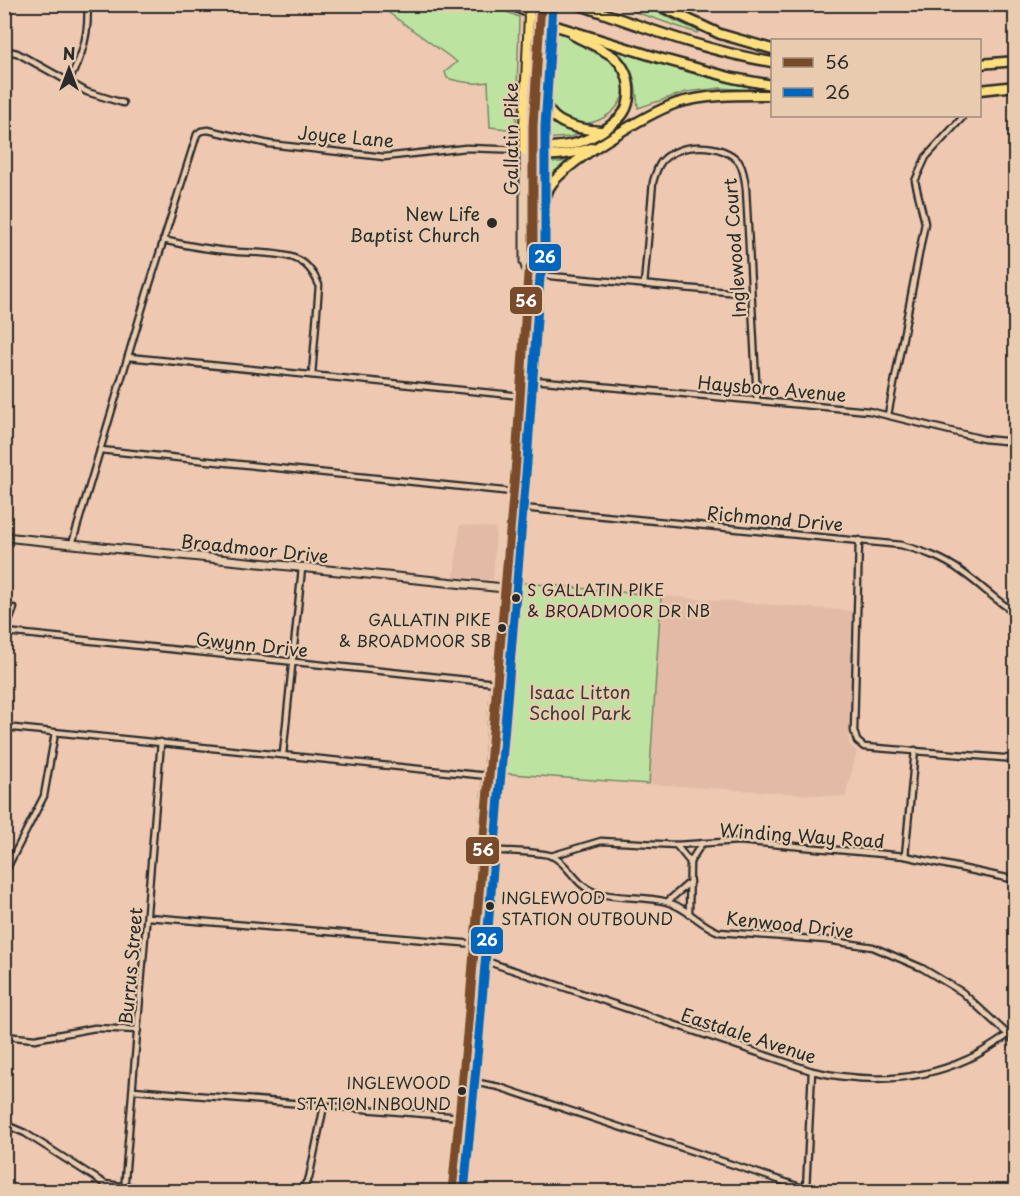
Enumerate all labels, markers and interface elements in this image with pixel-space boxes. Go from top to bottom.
north arrow [39,39,99,99]
legend [771,39,981,117]
text: N [63,41,75,65]
text: 56 [825,48,849,75]
text: 26 [825,78,850,105]
street label: Gallatin Pike [497,82,524,196]
street label: Joyce Lane [297,118,395,154]
street label: Inglewood Court [716,177,752,319]
place label: New Life Baptist Church [350,200,480,248]
marker: New Life Baptist Church [485,216,499,230]
line badge: 26 [528,243,562,272]
text: 26 [534,244,556,268]
line badge: 56 [509,286,543,315]
text: 56 [515,288,537,312]
street label: Haysboro Avenue [696,368,848,408]
street label: Richmond Drive [706,499,844,537]
street label: Broadmoor Drive [180,527,330,569]
place label: S GALLATIN PIKE & BROADMOOR DR NB [527,577,710,622]
marker: S GALLATIN PIKE & BROADMOOR DR NB [510,592,522,604]
place label: GALLATIN PIKE & BROADMOOR SB [339,607,491,652]
marker: GALLATIN PIKE & BROADMOOR SB [496,622,508,634]
street label: Gwynn Drive [195,625,309,663]
park label: Isaac Litton School Park [529,678,631,726]
street label: Winding Way Road [719,816,885,854]
line badge: 56 [465,836,500,865]
text: 56 [472,837,494,861]
place label: INGLEWOOD STATION OUTBOUND [501,885,673,930]
marker: INGLEWOOD STATION OUTBOUND [484,900,496,912]
street label: Kenwood Drive [725,904,855,944]
street label: Burrus Street [111,906,149,1026]
line badge: 26 [470,926,504,955]
text: 26 [476,927,498,951]
street label: Eastdale Avenue [678,1000,820,1070]
place label: INGLEWOOD STATION INBOUND [296,1070,451,1115]
marker: INGLEWOOD STATION INBOUND [456,1085,468,1097]

